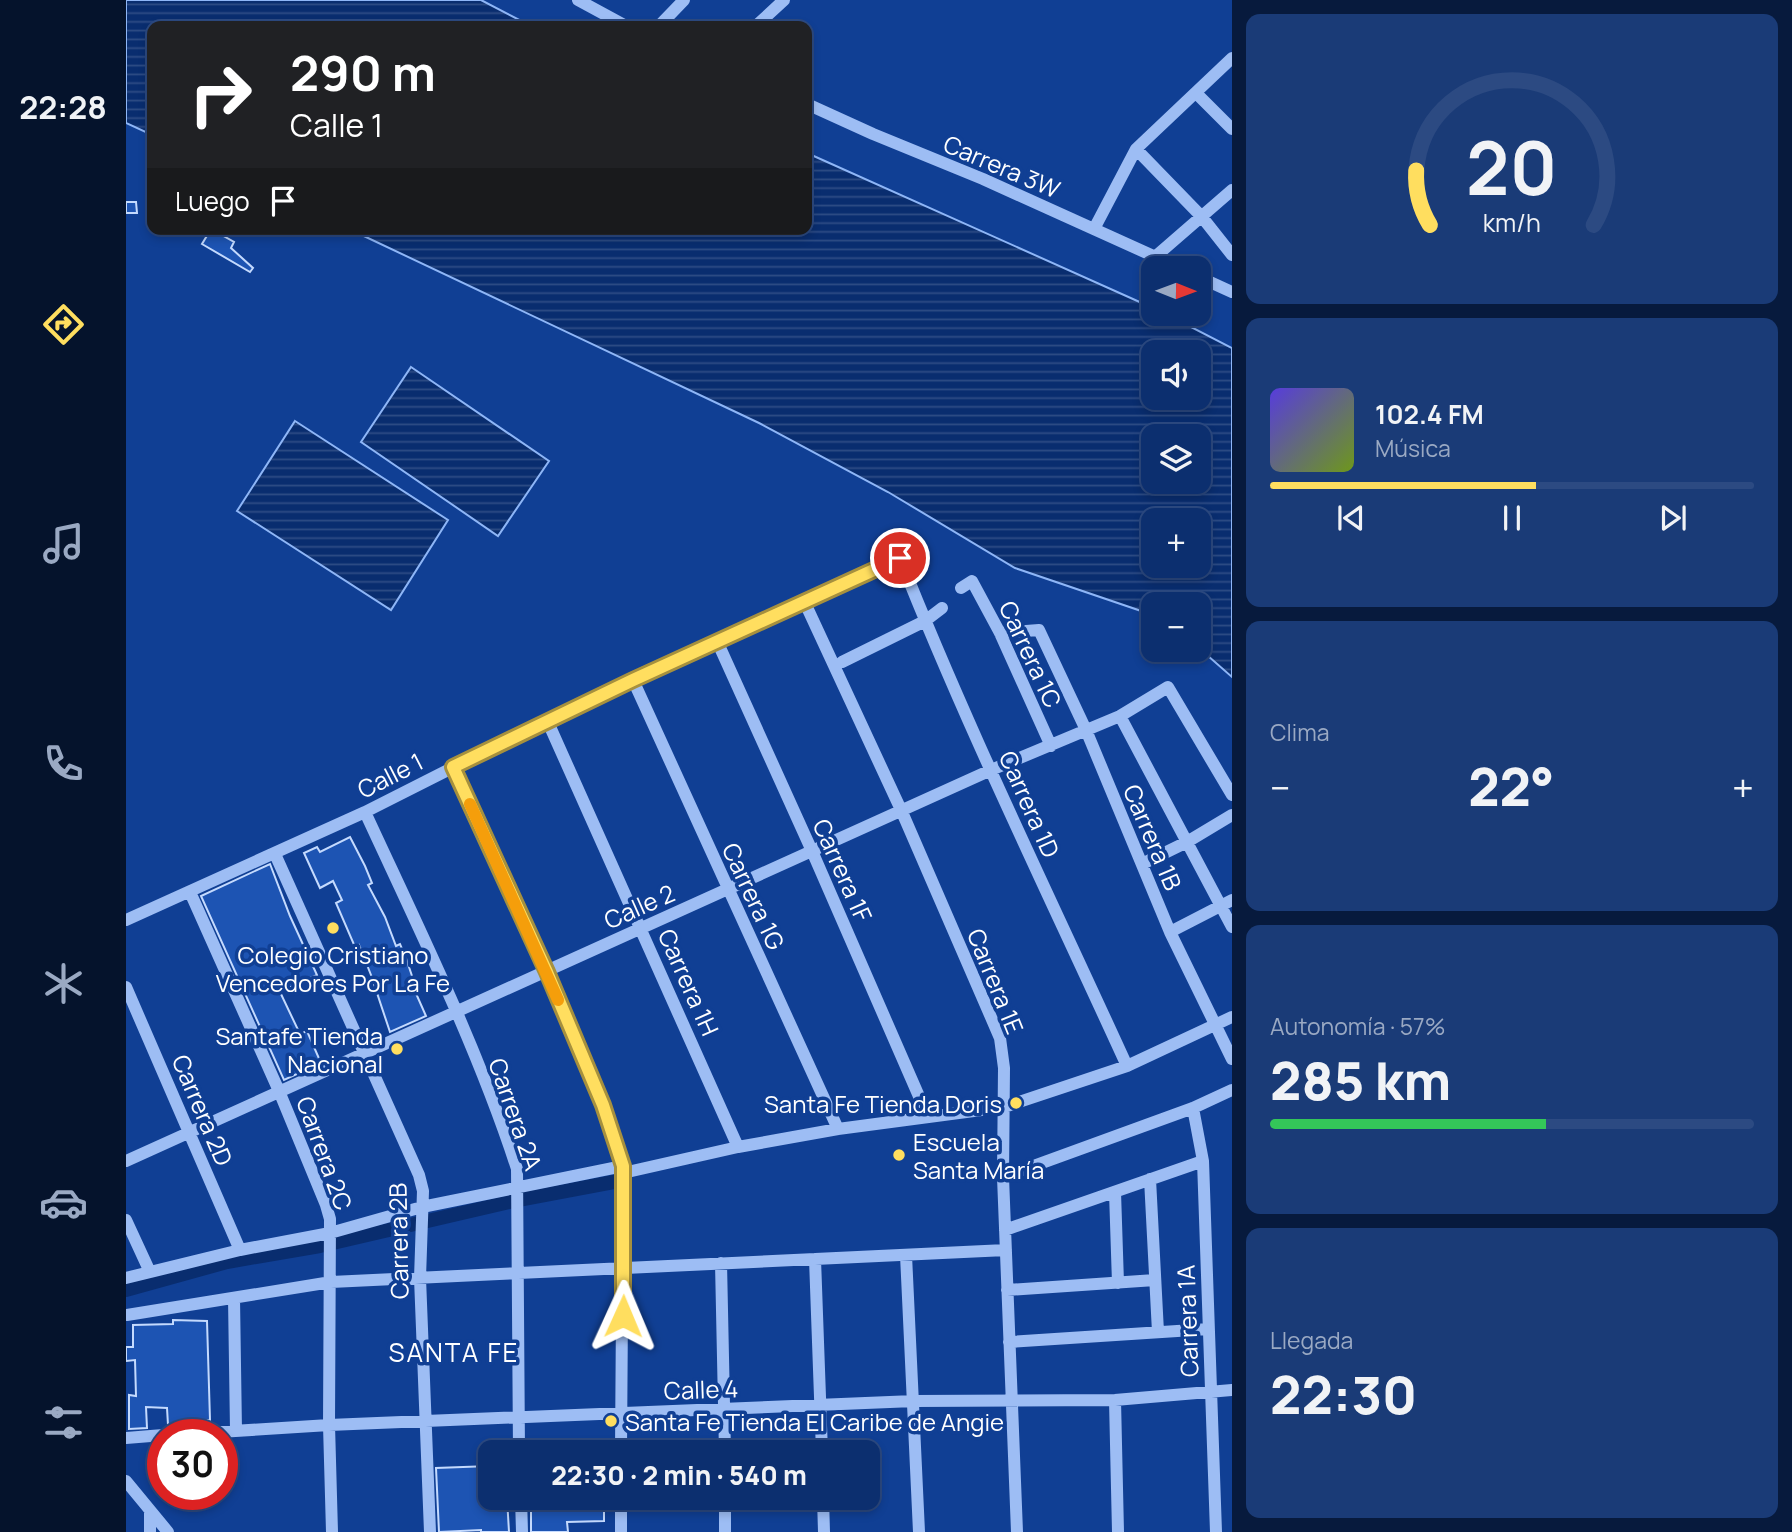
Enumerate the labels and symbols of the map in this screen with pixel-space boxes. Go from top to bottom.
street label: Carrera 3W [939,127,1066,206]
north arrow [1141,256,1211,326]
pin [870,528,930,588]
street label: Carrera 1C [992,595,1070,713]
street label: Calle 1 [351,744,429,806]
street label: Carrera 1D [992,745,1068,863]
street label: Carrera 1B [1116,779,1190,895]
street label: Carrera 1F [806,813,880,927]
street label: Carrera 1G [715,837,793,955]
street label: Calle 2 [598,876,680,936]
marker: Colegio Cristiano Vencedores Por La Fe [325,920,341,936]
street label: Carrera 1H [651,923,727,1041]
street label: Carrera 1E [960,923,1032,1039]
place label: Colegio Cristiano Vencedores Por La Fe [216,938,450,999]
place label: Santafe Tienda Nacional [215,1019,383,1080]
marker: Santafe Tienda Nacional [389,1041,405,1057]
street label: Carrera 2D [165,1049,241,1171]
street label: Carrera 2A [481,1054,551,1174]
place label: Santa Fe Tienda Doris [764,1087,1002,1120]
street label: Carrera 2C [289,1092,361,1214]
marker: Santa Fe Tienda Doris [1008,1095,1024,1111]
place label: Escuela Santa María [913,1125,1044,1186]
marker: Escuela Santa María [891,1147,907,1163]
street label: Carrera 2B [380,1183,416,1299]
street label: Carrera 1A [1169,1264,1205,1378]
position arrow [586,1279,660,1353]
district label: SANTA FE [389,1334,519,1370]
street label: Calle 4 [663,1371,739,1407]
place label: Santa Fe Tienda El Caribe de Angie [625,1405,1004,1438]
marker: Santa Fe Tienda El Caribe de Angie [603,1413,619,1429]
speed limit sign: 30 [147,1419,238,1510]

